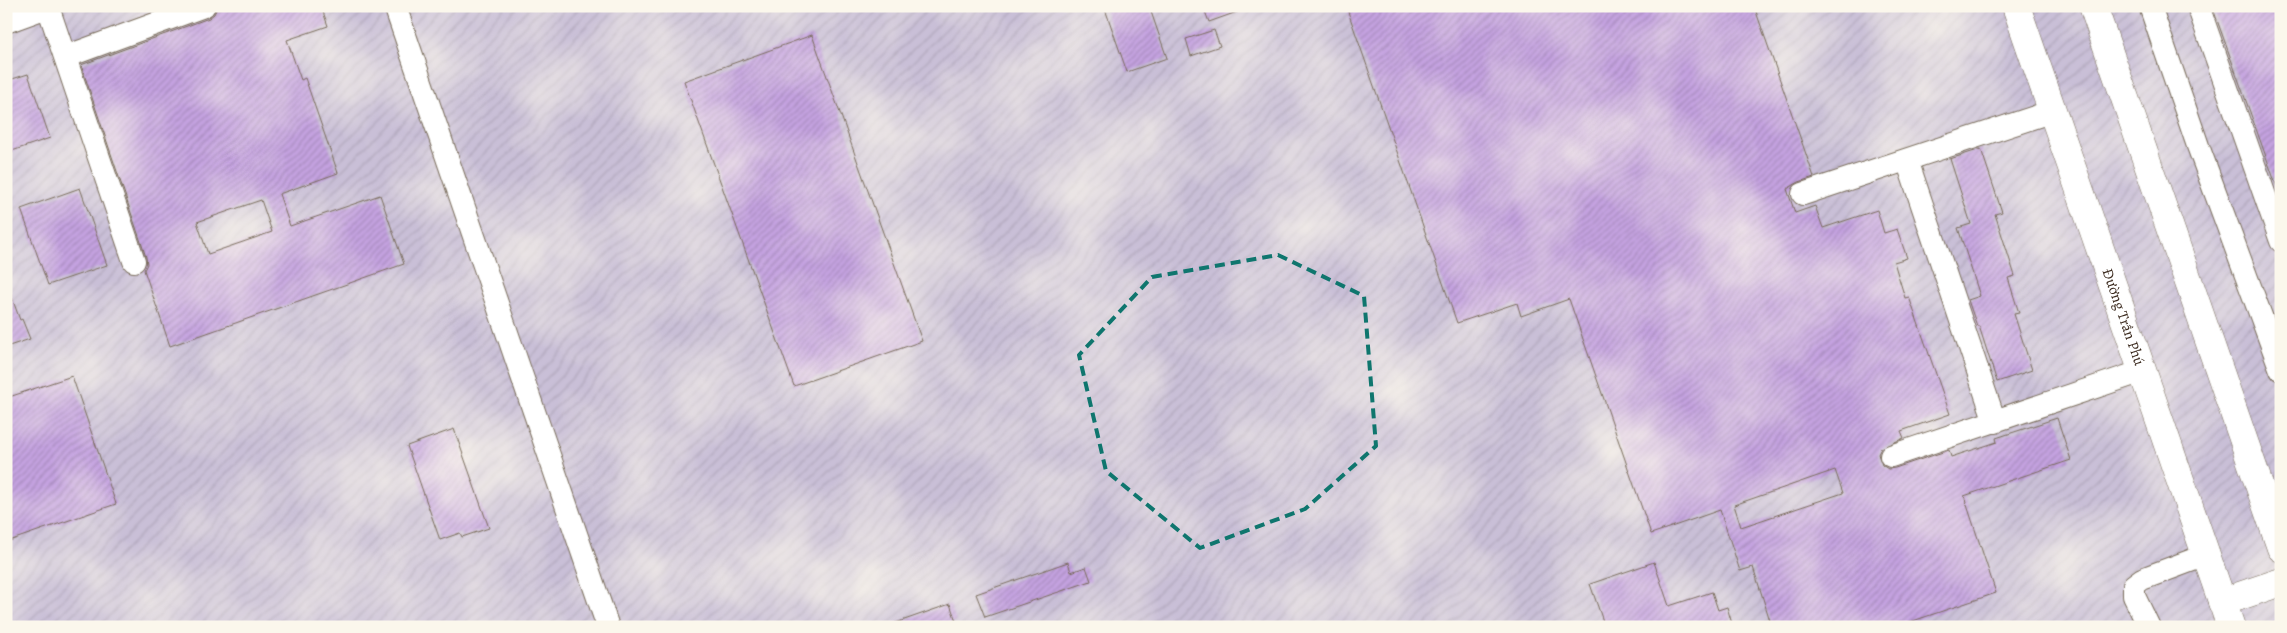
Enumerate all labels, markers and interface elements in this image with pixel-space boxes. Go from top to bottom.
street label: Đường Trần Phú [2098,266,2150,369]

